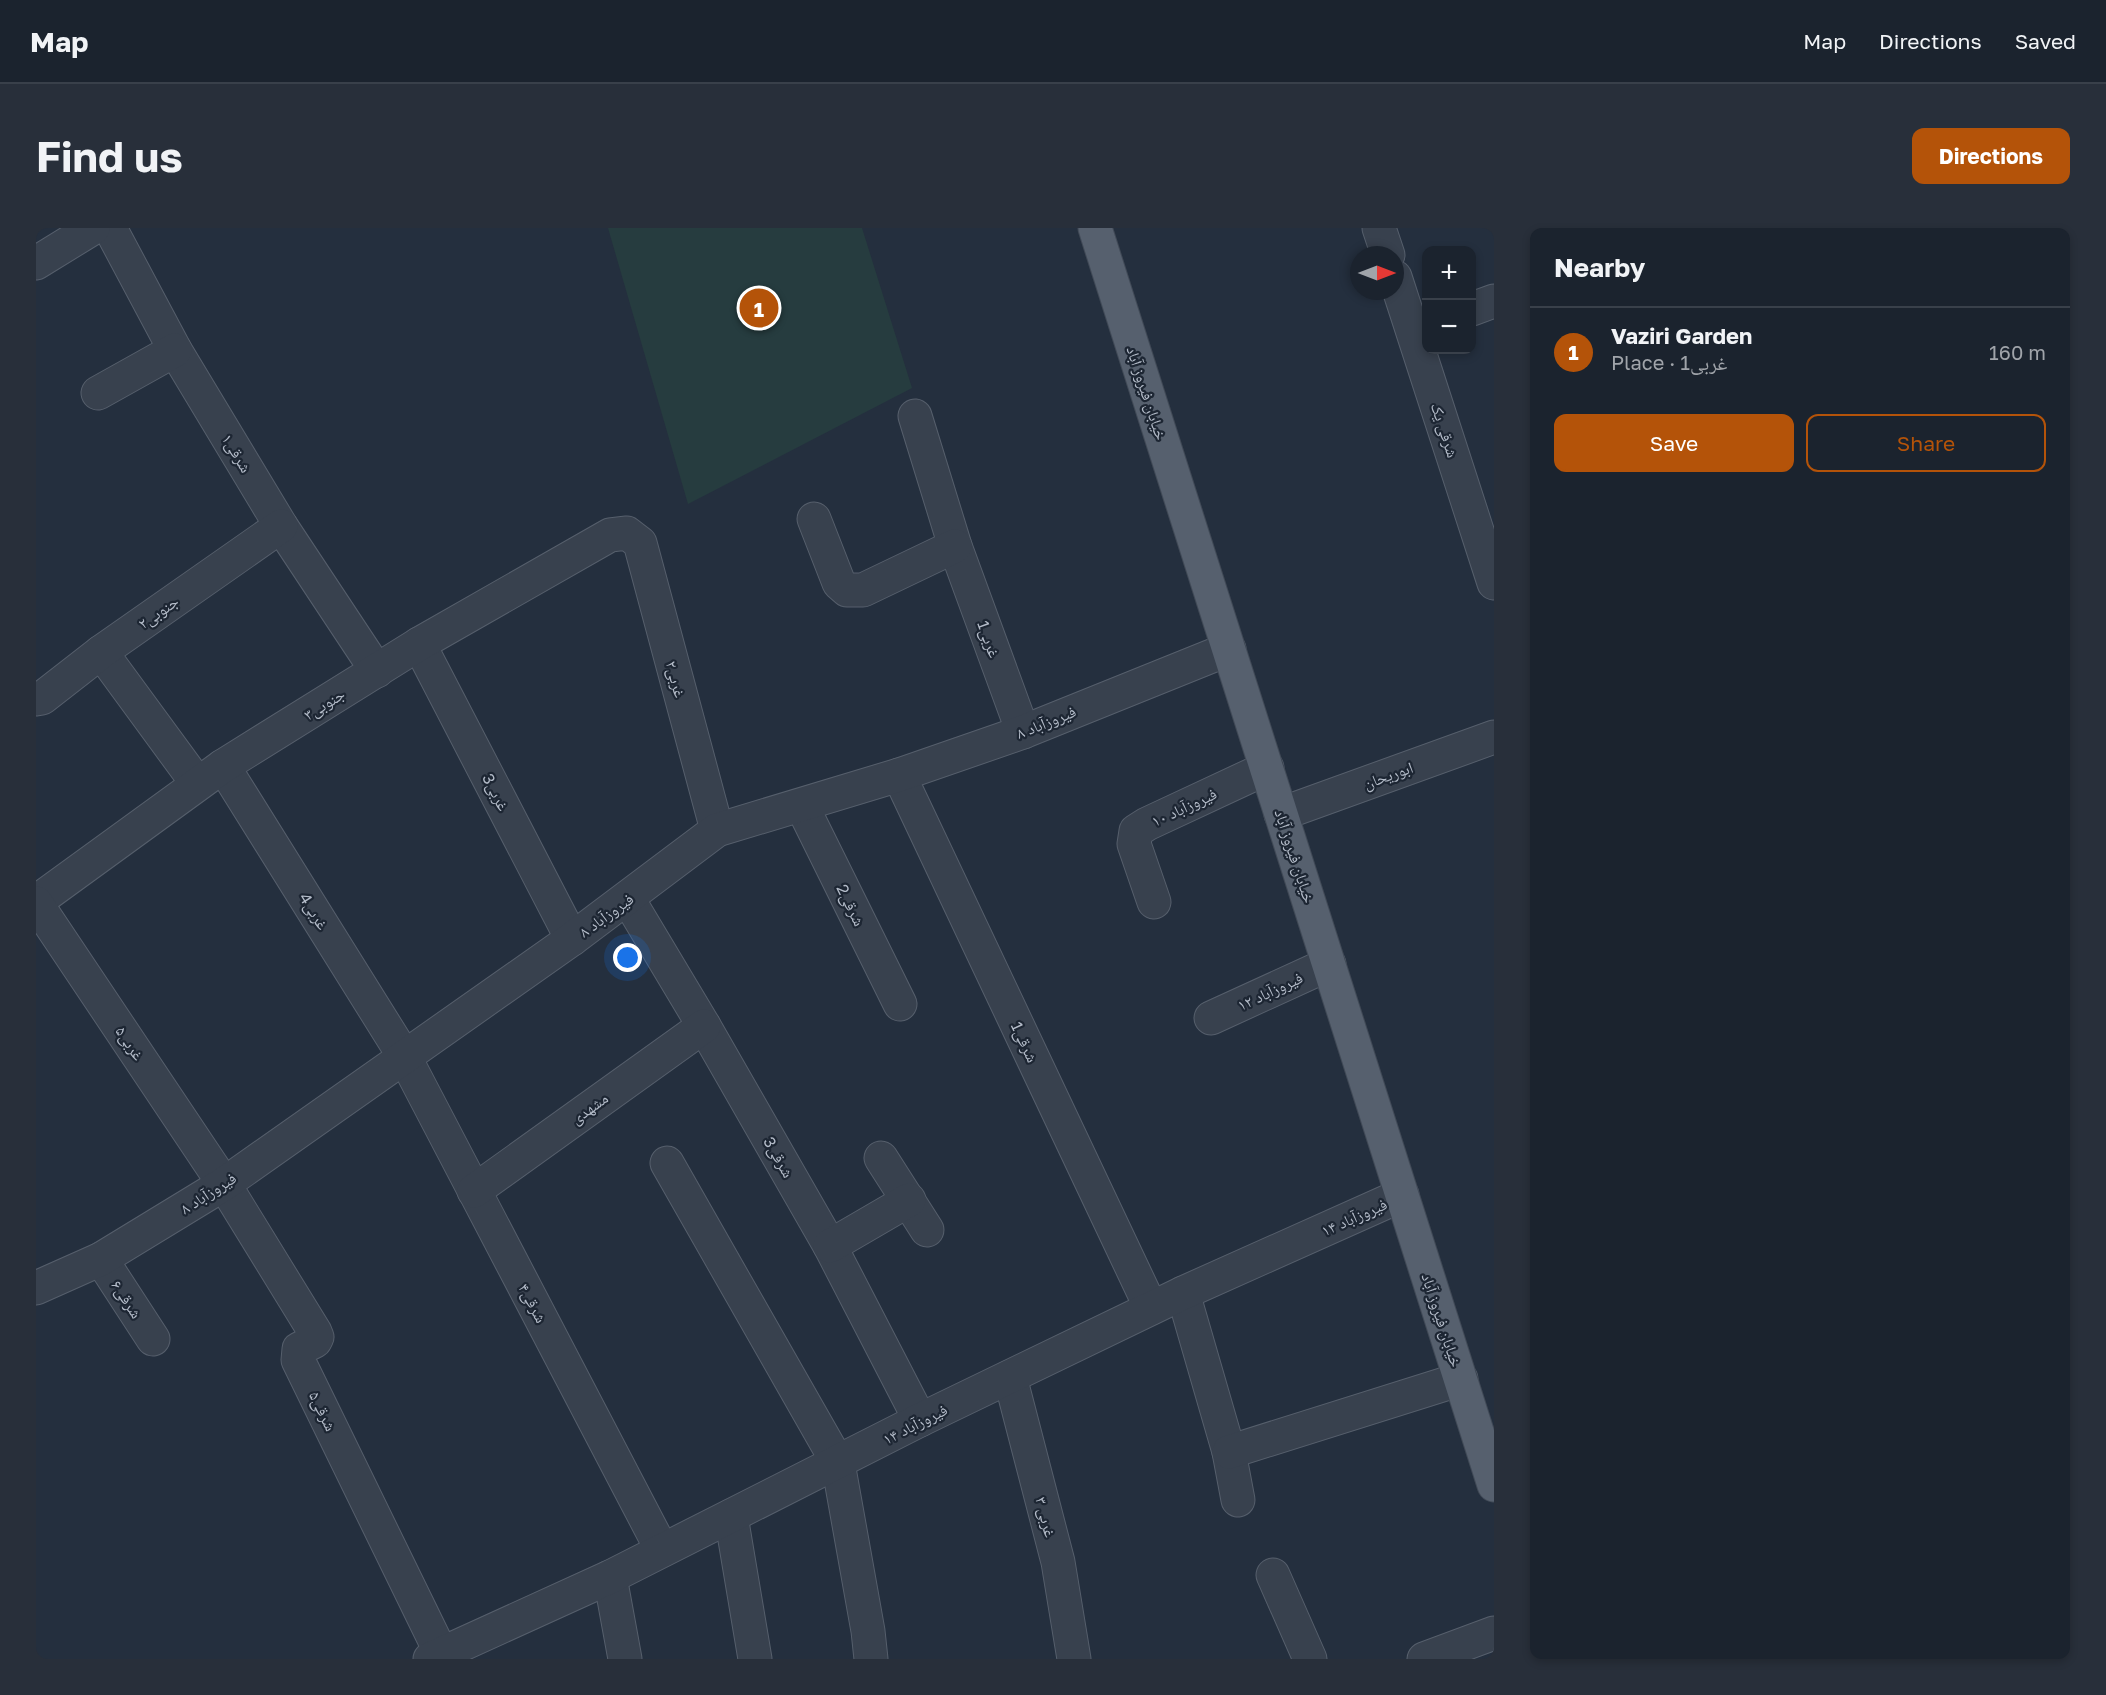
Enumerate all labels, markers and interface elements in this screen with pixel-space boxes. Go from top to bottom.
text: Map [30,25,88,58]
text: Map [1803,28,1846,54]
text: Directions [1879,28,1982,54]
text: Saved [2015,28,2076,54]
button: Directions [1912,128,2070,184]
text: Find us [36,131,183,181]
north arrow [1350,246,1404,300]
map controls [1422,246,1476,354]
button: + [1422,246,1476,300]
text: Nearby [1554,252,1645,283]
pin: 1 [740,286,778,331]
button: − [1422,300,1476,354]
text: Vaziri Garden [1611,322,1752,349]
text: 1 [1568,340,1579,364]
text: 160 m [1989,340,2046,364]
street label: خیابان فیروز آباد [1122,344,1172,443]
text: Place · غربی1 [1611,350,1727,374]
street label: شرقی یک [1426,400,1463,460]
button: Save [1554,414,1794,472]
button: Share [1806,414,2046,472]
street label: شرقی۱ [217,430,256,477]
street label: جنوبی۲ [134,591,183,634]
street label: غربی1 [972,618,1005,660]
street label: غربی۲ [661,658,690,700]
street label: جنوبی۳ [300,684,349,725]
street label: فیروزآباد ۸ [1013,701,1079,743]
street label: ابوریحان [1360,757,1416,794]
street label: غربی3 [477,770,514,815]
street label: فیروزآباد ۱۰ [1148,783,1220,831]
street label: خیابان فیروز آباد [1270,807,1320,906]
street label: شرقی2 [831,881,870,930]
street label: فیروزآباد ۸ [575,888,637,942]
street label: غربی4 [294,889,333,934]
your location [613,943,642,972]
street label: فیروزآباد ۱۲ [1234,967,1306,1015]
street label: شرقی1 [1006,1019,1043,1066]
street label: غربی۵ [111,1022,149,1065]
street label: مشهدی [566,1088,612,1129]
street label: شرقی3 [758,1133,799,1182]
street label: فیروزآباد ۸ [176,1168,240,1218]
street label: فیروزآباد ۱۴ [1318,1194,1390,1240]
street label: خیابان فیروز آباد [1417,1271,1467,1370]
street label: شرقی۶ [106,1276,147,1323]
street label: شرقی۴ [513,1280,552,1327]
street label: شرقی۵ [304,1388,341,1435]
street label: فیروزآباد ۱۴ [879,1399,951,1449]
street label: غربی ۳ [1030,1495,1061,1540]

